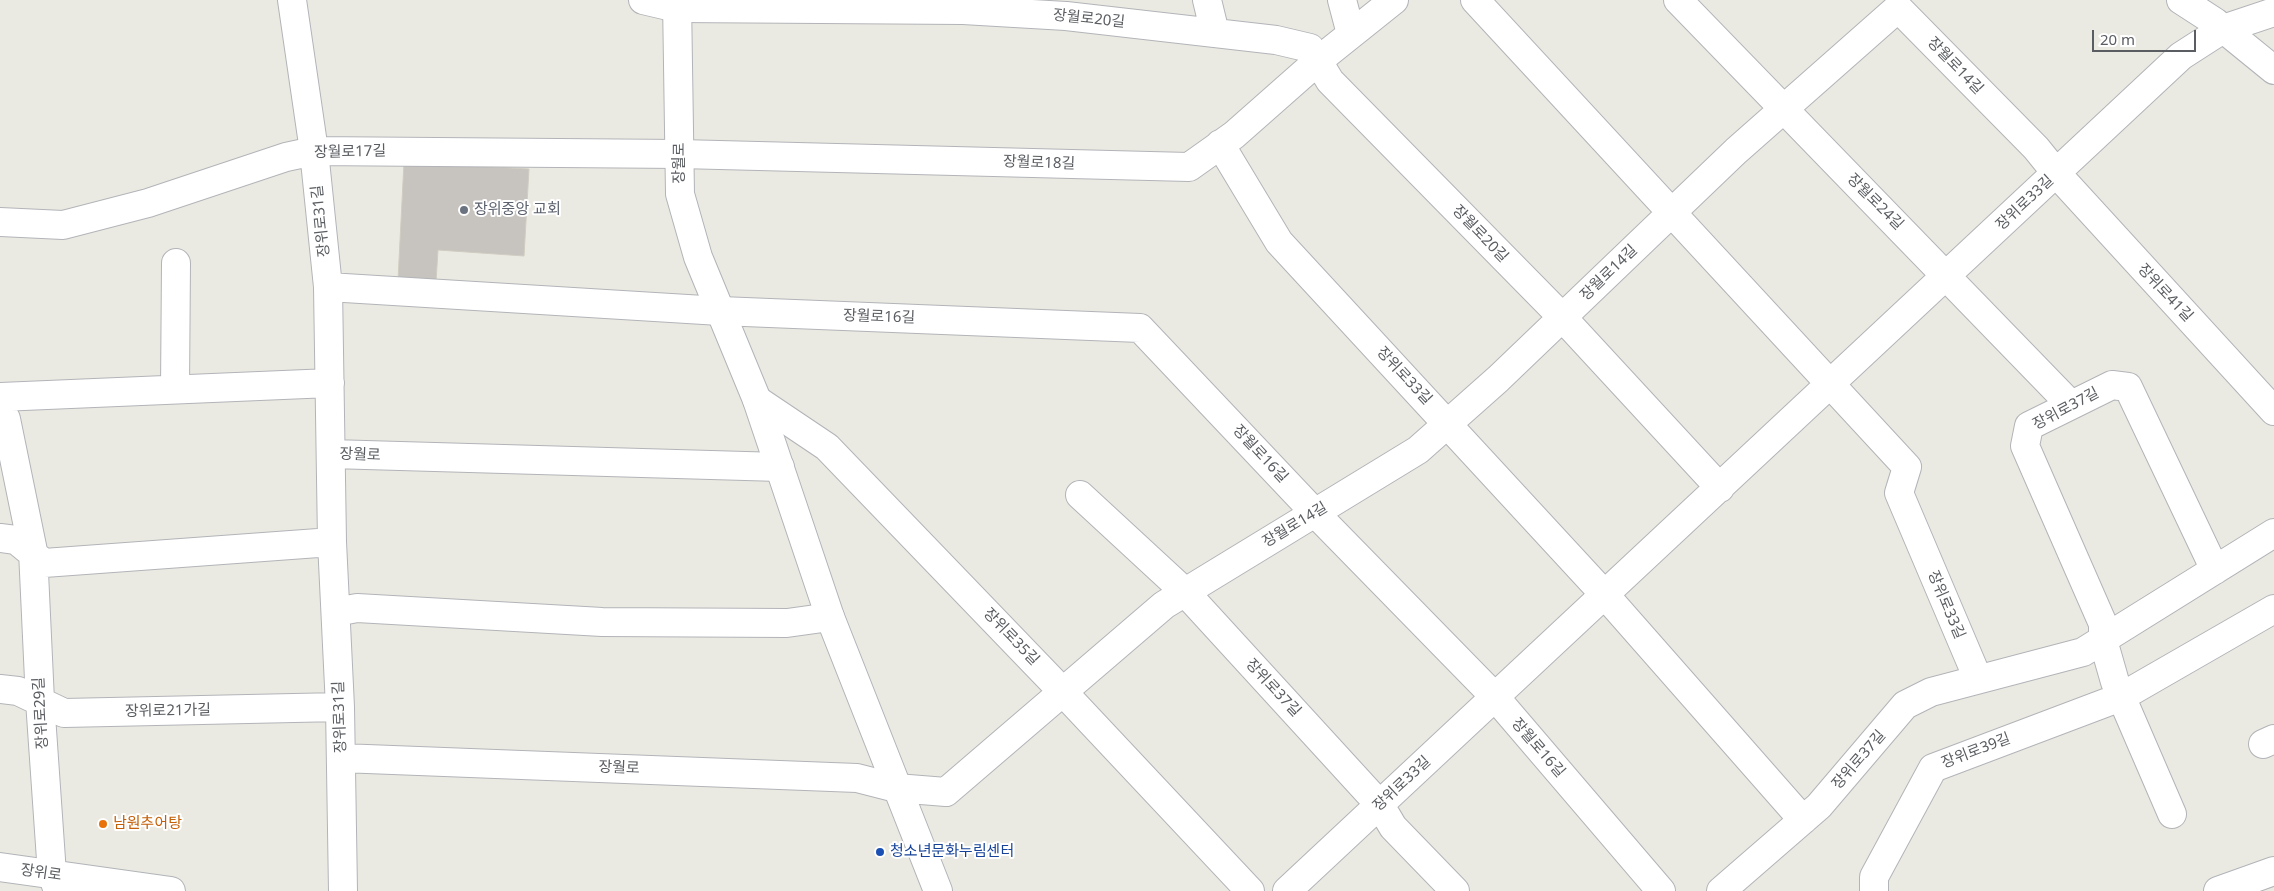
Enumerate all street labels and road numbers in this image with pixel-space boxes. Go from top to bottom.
street label: 장월로20길 [1052,6,1126,32]
street label: 장월로14길 [1923,34,1987,98]
street label: 장월로17길 [314,142,386,162]
street label: 장월로 [671,142,689,184]
street label: 장월로18길 [1003,153,1075,173]
street label: 장월로24길 [1843,170,1907,234]
street label: 장위로33길 [1992,172,2058,234]
street label: 장위로31길 [308,184,334,258]
street label: 장월로20길 [1448,202,1512,266]
street label: 장월로14길 [1577,241,1641,305]
street label: 장위로41길 [2134,260,2196,326]
street label: 장월로16길 [843,307,915,327]
street label: 장위로33길 [1373,343,1435,409]
street label: 장위로37길 [2030,384,2102,434]
street label: 장월로16길 [1229,421,1291,487]
street label: 장월로 [339,445,381,465]
street label: 장월로14길 [1259,499,1331,551]
street label: 장위로33길 [1924,568,1968,642]
street label: 장위로35길 [979,605,1043,669]
street label: 장위로37길 [1242,655,1304,721]
street label: 장위로29길 [30,676,52,750]
street label: 장위로31길 [330,681,350,753]
street label: 장위로21가길 [125,701,211,721]
street label: 장월로16길 [1507,715,1569,781]
street label: 장위로37길 [1828,727,1890,793]
street label: 장위로39길 [1939,730,2013,772]
street label: 장위로33길 [1369,753,1435,815]
street label: 장월로 [598,758,640,778]
street label: 장위로 [19,861,63,885]

